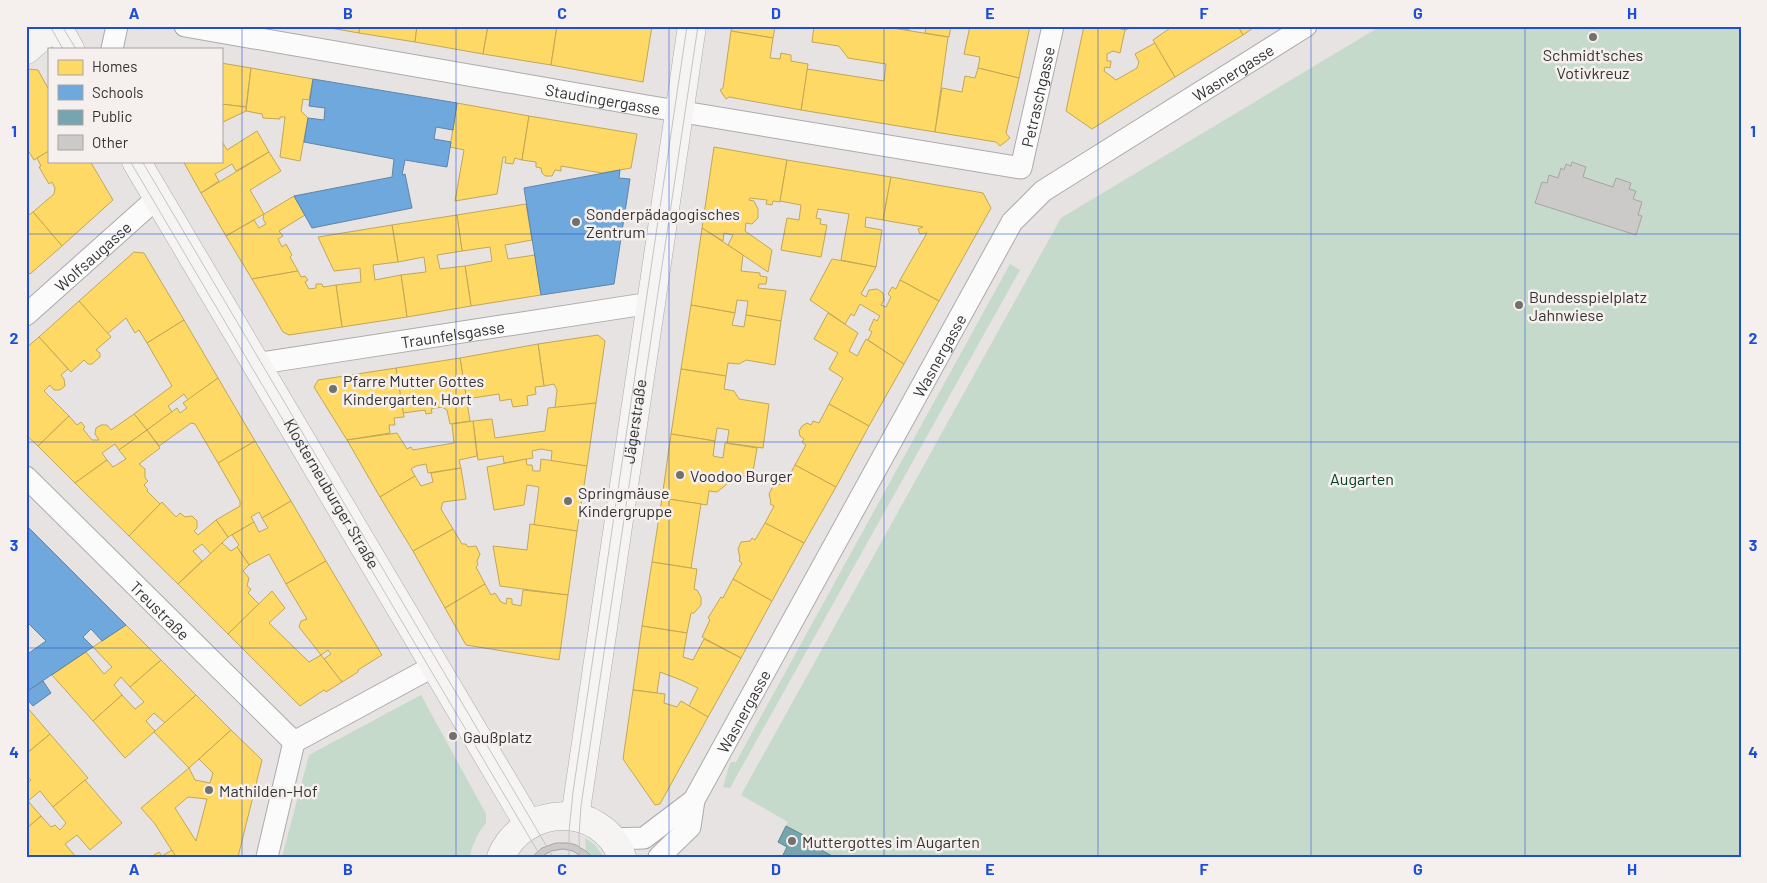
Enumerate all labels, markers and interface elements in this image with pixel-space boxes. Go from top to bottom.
text: A [129,3,140,22]
text: B [343,3,353,22]
text: C [557,3,567,22]
text: D [771,3,781,22]
text: E [985,3,995,22]
text: F [1200,3,1209,22]
text: G [1413,3,1423,22]
text: H [1627,3,1637,22]
marker: Schmidt'sches Votivkreuz [1587,31,1599,43]
street label: Wasnergasse [1189,39,1277,105]
street label: Petraschgasse [1017,45,1058,149]
place label: Schmidt'sches Votivkreuz [1543,45,1643,82]
legend [48,48,222,162]
text: Homes [92,57,137,75]
street label: Staudingergasse [544,79,662,118]
text: Schools [92,83,144,101]
text: Public [92,107,132,125]
text: 1 [11,121,17,140]
text: 1 [1750,121,1756,140]
text: Other [92,133,129,151]
place label: Sonderpädagogisches Zentrum [586,204,740,241]
marker: Sonderpädagogisches Zentrum [570,216,582,228]
street label: Wolfsaugasse [50,217,135,295]
place label: Bundesspielplatz Jahnwiese [1529,287,1647,324]
marker: Bundesspielplatz Jahnwiese [1513,299,1525,311]
street label: Wasnergasse [908,310,969,400]
street label: Traunfelsgasse [399,316,506,351]
text: 2 [10,328,19,347]
text: 2 [1749,328,1758,347]
place label: Pfarre Mutter Gottes Kindergarten, Hort [343,371,484,408]
street label: Jägerstraße [618,378,649,465]
marker: Pfarre Mutter Gottes Kindergarten, Hort [327,383,339,395]
street label: Klosterneuburger Straße [281,415,384,572]
place label: Voodoo Burger [690,466,793,485]
marker: Voodoo Burger [674,469,686,481]
park label: Augarten [1330,469,1394,488]
place label: Springmäuse Kindergruppe [578,483,672,520]
marker: Springmäuse Kindergruppe [562,495,574,507]
text: 3 [10,535,18,554]
text: 3 [1749,535,1757,554]
street label: Treustraße [127,576,194,643]
street label: Wasnergasse [712,666,774,756]
place label: Gaußplatz [463,727,532,746]
marker: Gaußplatz [447,730,459,742]
text: 4 [9,742,19,761]
text: 4 [1748,742,1758,761]
place label: Mathilden-Hof [219,781,318,800]
marker: Mathilden-Hof [203,784,215,796]
place label: Muttergottes im Augarten [802,832,980,851]
marker: Muttergottes im Augarten [786,835,798,847]
text: A [129,859,140,878]
text: B [343,859,353,878]
text: C [557,859,567,878]
text: D [771,859,781,878]
text: E [985,859,995,878]
text: F [1200,859,1209,878]
text: G [1413,859,1423,878]
text: H [1627,859,1637,878]

